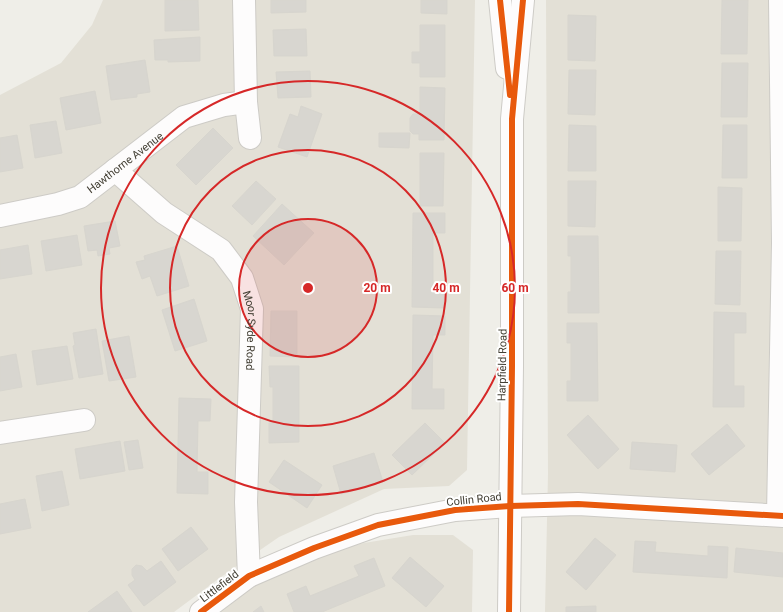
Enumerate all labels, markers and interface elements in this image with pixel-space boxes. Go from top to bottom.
street label: Hawthorne Avenue [85,129,166,196]
centre of rings [301,281,315,295]
text: 20 m [363,281,391,295]
text: 40 m [432,281,460,295]
text: 60 m [501,281,529,295]
street label: Moor Syde Road [240,289,258,371]
street label: Harpfield Road [495,329,510,401]
street label: Collin Road [446,490,502,509]
street label: Littlefield [197,568,241,605]

